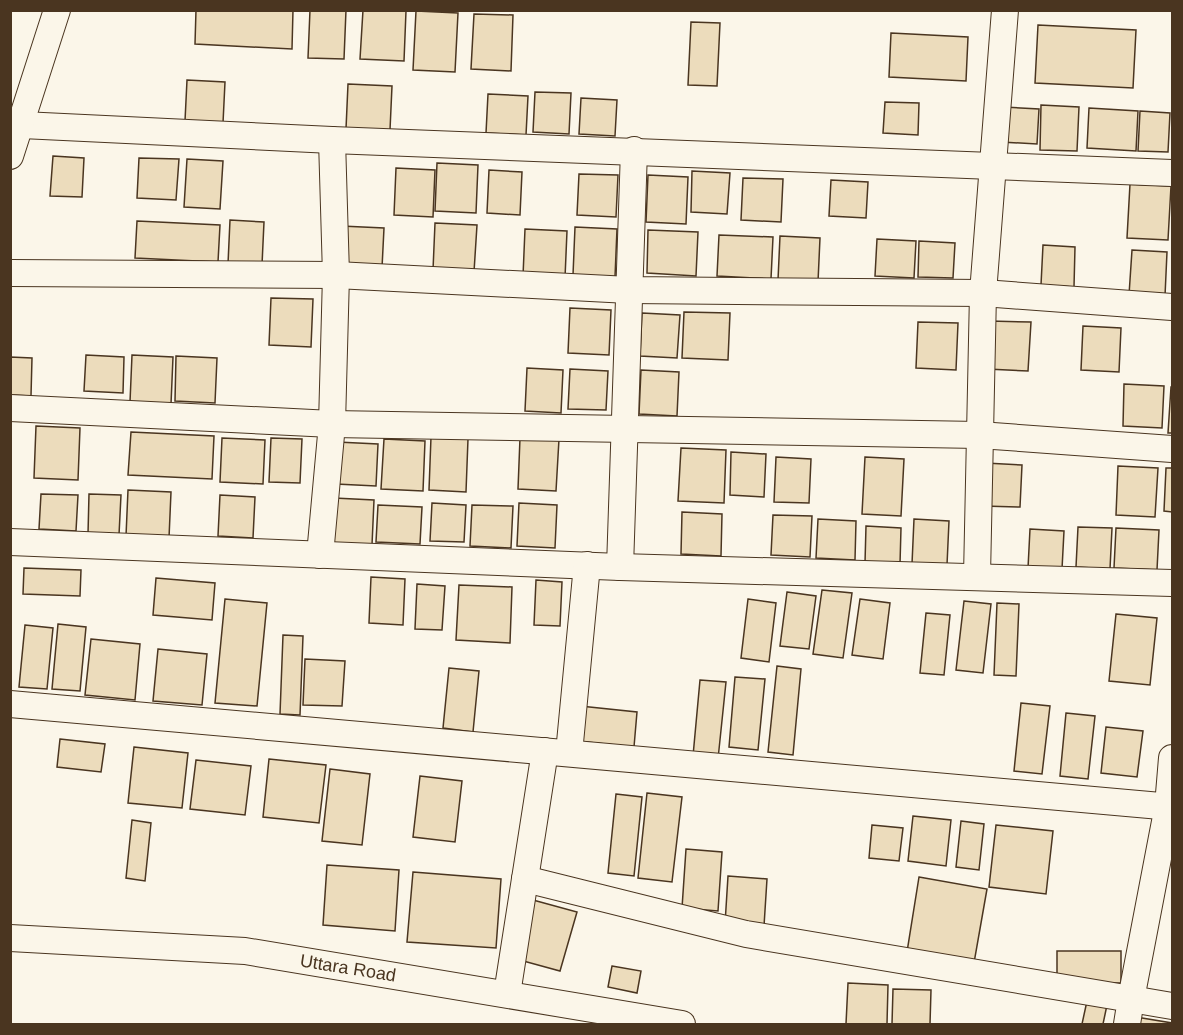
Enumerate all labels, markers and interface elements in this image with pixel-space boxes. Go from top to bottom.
street label: Uttara Road [299,951,397,985]

